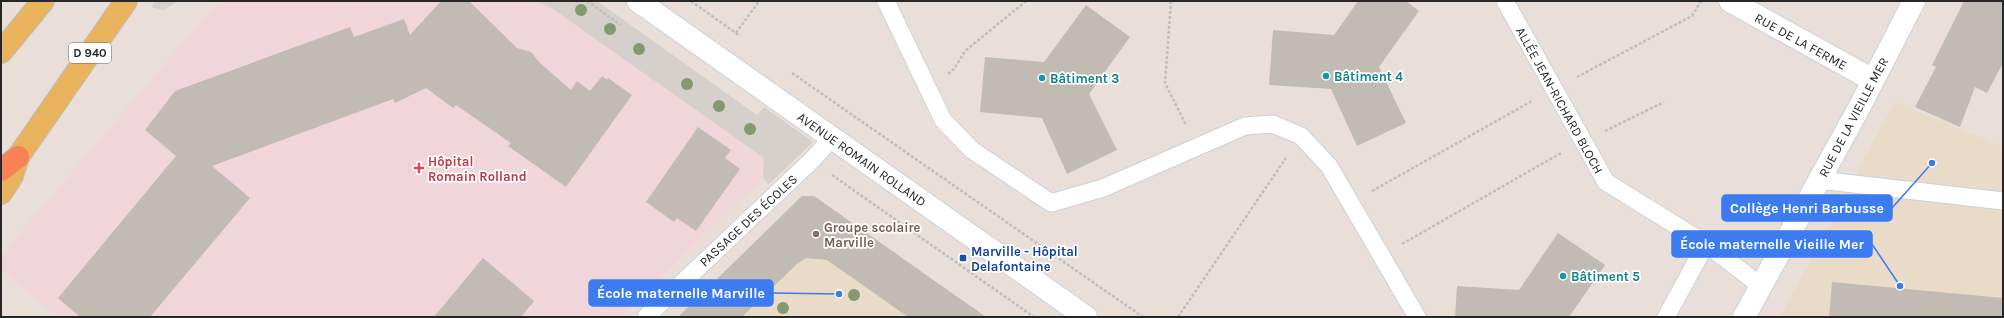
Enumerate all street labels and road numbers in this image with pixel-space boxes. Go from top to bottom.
street label: RUE DE LA FERME [1752,10,1849,73]
street label: ALLÉE JEAN-RICHARD BLOCH [1513,23,1608,176]
road number: D 940 [69,43,111,63]
street label: RUE DE LA VIEILLE MER [1816,55,1891,180]
street label: AVENUE ROMAIN ROLLAND [795,109,929,210]
street label: PASSAGE DES ÉCOLES [695,170,800,269]

